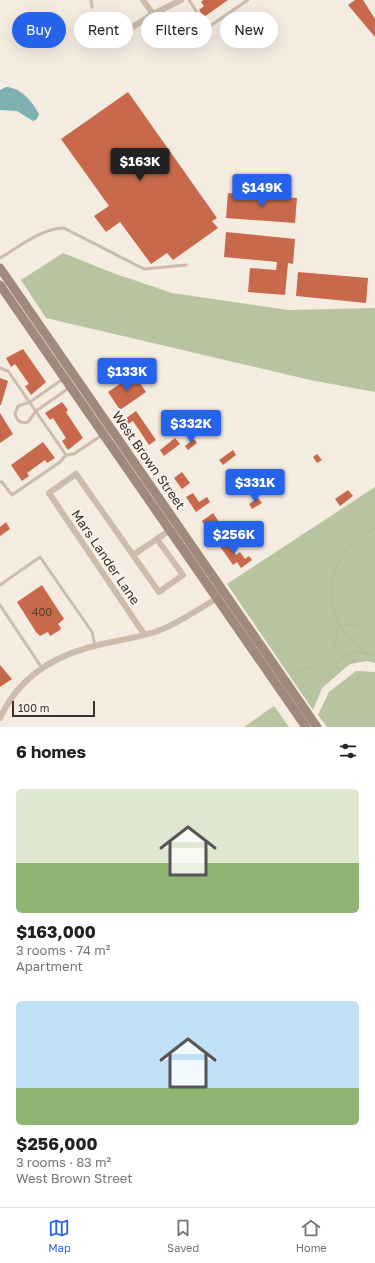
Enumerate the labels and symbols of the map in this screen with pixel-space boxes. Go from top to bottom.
pin: $163K [112,148,168,182]
pin: $149K [234,174,290,208]
pin: $133K [99,358,155,392]
street label: West Brown Street [109,408,189,512]
pin: $332K [163,410,219,444]
pin: $331K [227,469,283,503]
street label: Mars Lander Lane [68,507,144,607]
pin: $256K [206,521,262,555]
house number: 400 [32,605,52,618]
scale bar [12,699,95,718]

